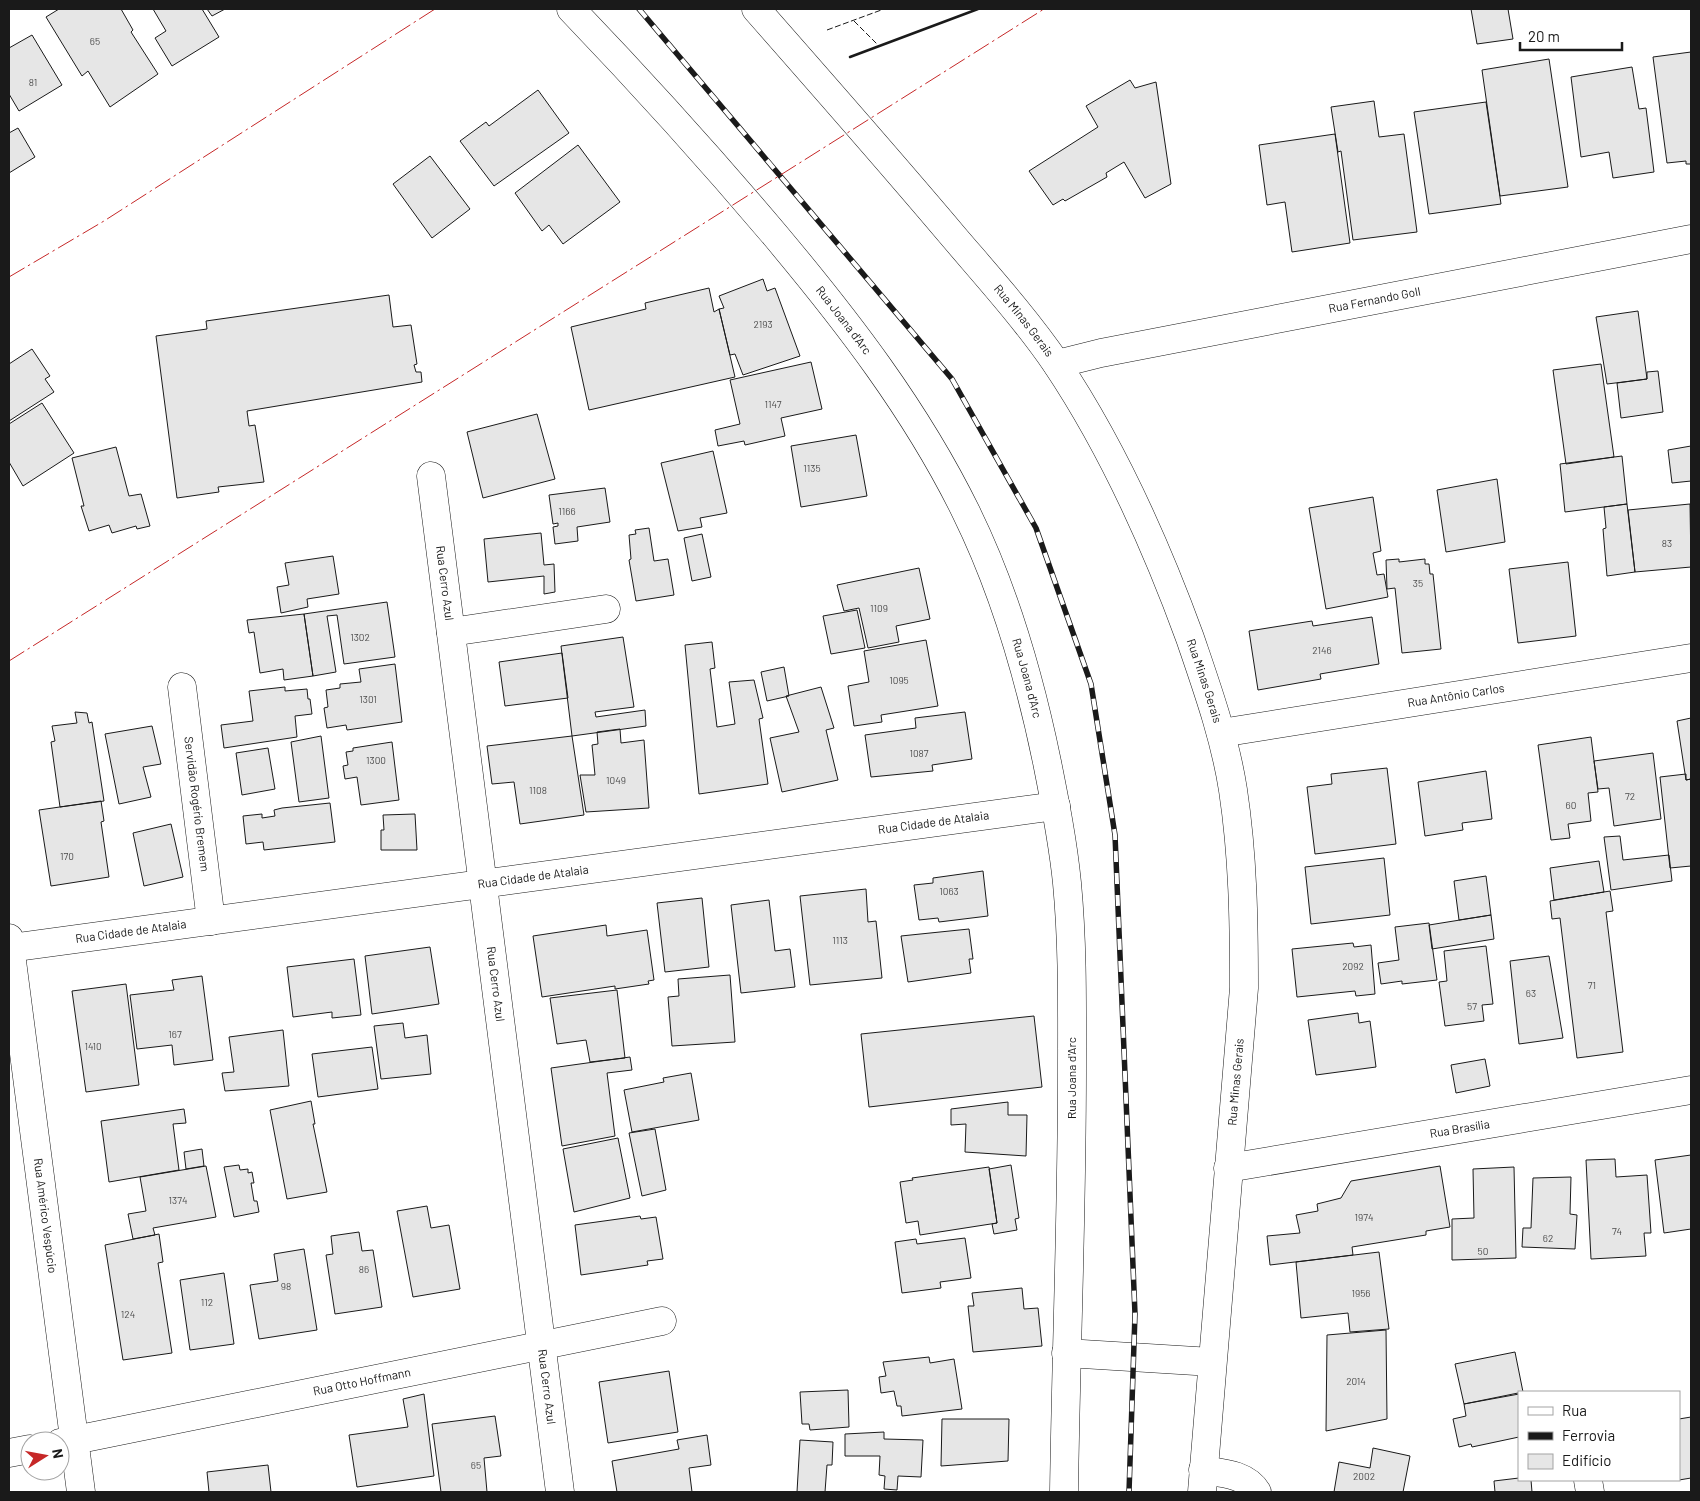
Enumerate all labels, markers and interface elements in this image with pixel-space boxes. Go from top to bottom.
scale bar [1520,20,1622,52]
text: 20 m [1528,27,1560,45]
house number: 65 [90,35,100,47]
house number: 81 [29,76,37,88]
street label: Rua Minas Gerais [992,281,1057,359]
street label: Rua Joana d'Arc [814,283,875,357]
street label: Rua Fernando Goll [1327,283,1422,315]
house number: 2193 [753,318,773,330]
house number: 1147 [765,398,782,410]
house number: 1135 [803,462,821,474]
house number: 1166 [558,505,576,517]
house number: 83 [1662,537,1672,549]
street label: Rua Cerro Azul [434,545,457,621]
house number: 35 [1413,577,1423,589]
house number: 1109 [870,602,888,614]
house number: 1302 [350,631,370,643]
street label: Rua Joana d'Arc [1010,636,1045,719]
street label: Rua Minas Gerais [1185,637,1225,725]
house number: 2146 [1312,644,1332,656]
house number: 1095 [889,674,909,686]
street label: Rua Antônio Carlos [1406,680,1506,709]
house number: 1301 [359,693,377,705]
street label: Servidão Rogério Bremem [182,736,213,872]
house number: 1087 [909,747,929,759]
house number: 1300 [366,754,386,766]
house number: 1049 [606,774,626,786]
house number: 1108 [529,784,547,796]
house number: 72 [1625,790,1635,802]
house number: 60 [1566,799,1576,811]
street label: Rua Cidade de Atalaia [877,807,990,836]
house number: 170 [60,850,74,862]
street label: Rua Cidade de Atalaia [477,862,589,890]
house number: 1063 [939,885,959,897]
street label: Rua Cidade de Atalaia [74,916,187,945]
house number: 1113 [832,934,848,946]
street label: Rua Cerro Azul [485,945,508,1022]
house number: 2092 [1342,960,1364,972]
house number: 71 [1588,979,1596,991]
house number: 63 [1526,987,1536,999]
house number: 57 [1467,1000,1477,1012]
house number: 167 [168,1028,182,1040]
street label: Rua Joana d'Arc [1064,1037,1078,1119]
street label: Rua Minas Gerais [1224,1037,1246,1126]
house number: 1410 [84,1040,102,1052]
street label: Rua Brasília [1428,1116,1491,1140]
street label: Rua Américo Vespúcio [32,1157,60,1274]
house number: 1374 [169,1194,187,1206]
house number: 1974 [1355,1211,1373,1223]
house number: 74 [1612,1225,1622,1237]
house number: 62 [1543,1232,1553,1244]
house number: 50 [1478,1245,1488,1257]
house number: 86 [359,1263,369,1275]
house number: 98 [281,1280,291,1292]
house number: 1956 [1352,1287,1371,1299]
house number: 112 [201,1296,213,1308]
house number: 124 [121,1308,135,1320]
street label: Rua Cerro Azul [536,1348,559,1425]
street label: Rua Otto Hoffmann [312,1364,412,1398]
house number: 2014 [1346,1375,1366,1387]
legend [1518,1391,1680,1481]
text: Rua [1562,1401,1587,1419]
text: Ferrovia [1562,1426,1615,1444]
north arrow [20,1431,70,1481]
text: N [49,1447,67,1460]
text: Edifício [1562,1451,1611,1469]
house number: 65 [471,1459,481,1471]
house number: 2002 [1353,1470,1375,1482]

